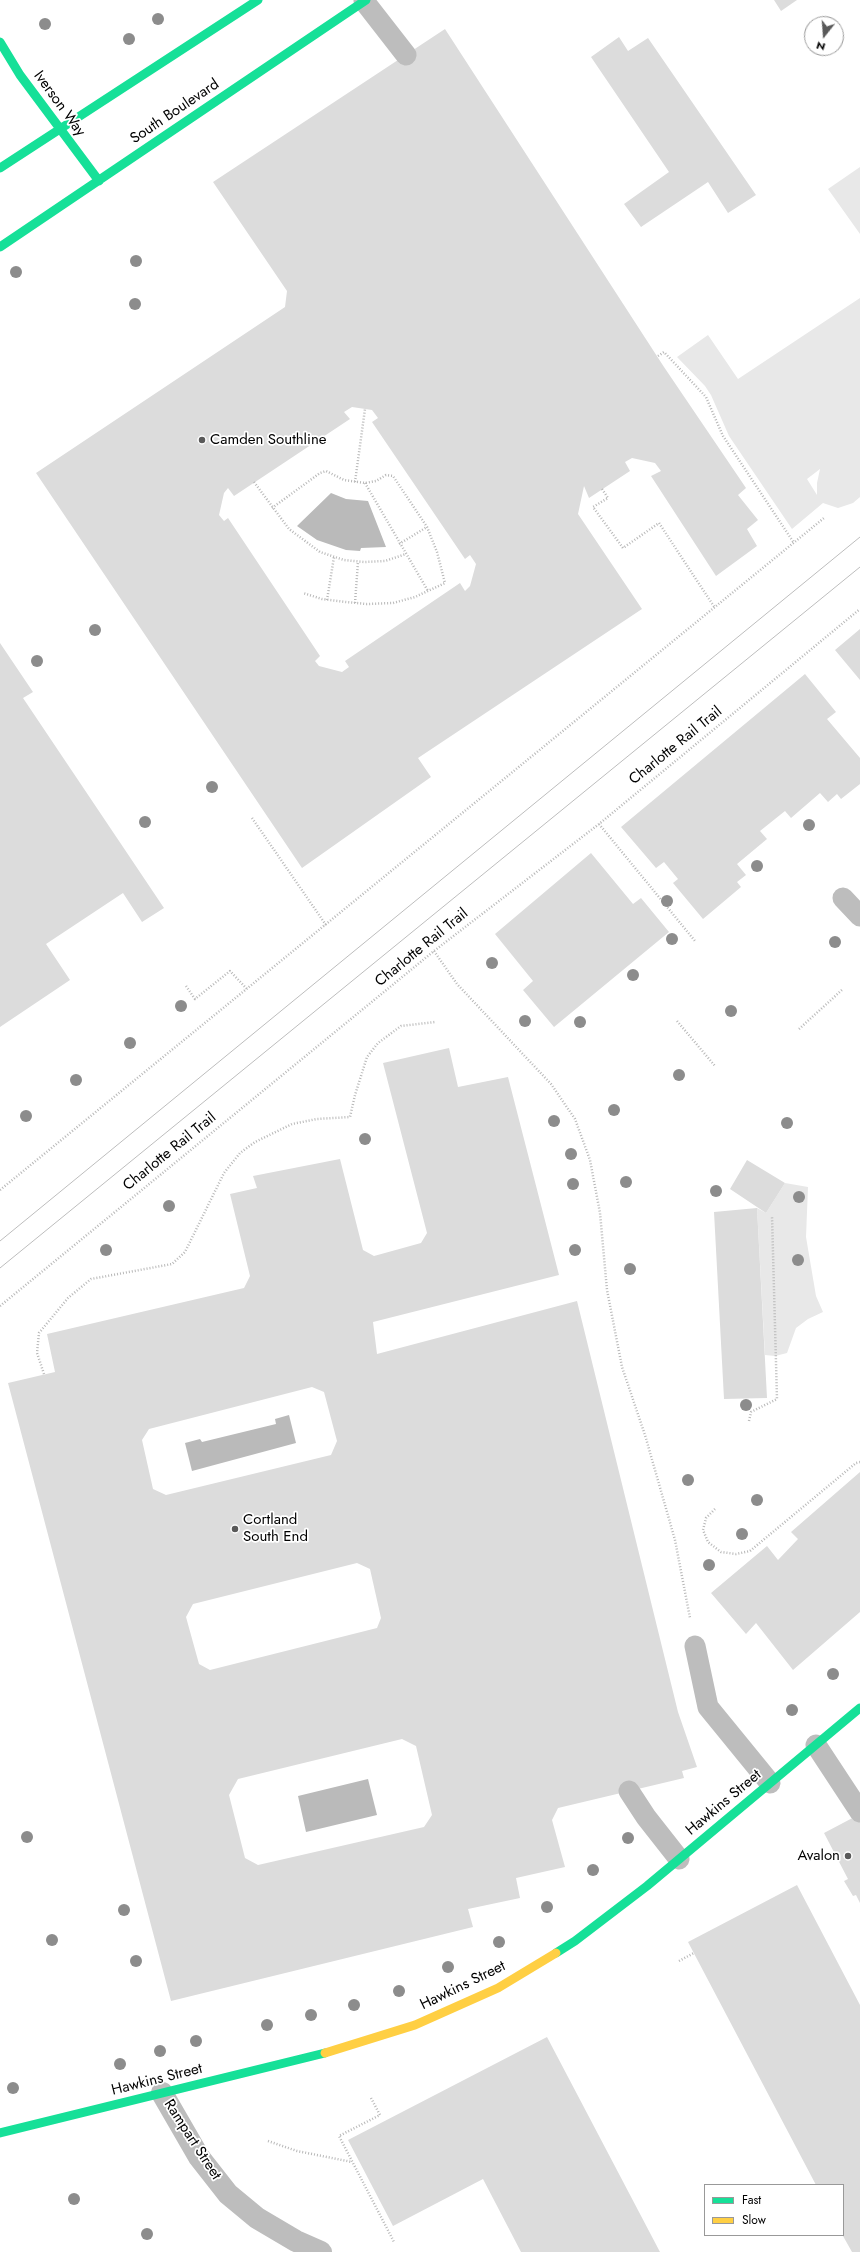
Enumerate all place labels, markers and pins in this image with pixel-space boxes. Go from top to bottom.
place label: Camden Southline [210,431,327,449]
marker: Camden Southline [197,435,207,445]
place label: Cortland South End [243,1511,308,1546]
marker: Cortland South End [230,1524,240,1534]
place label: Avalon [798,1847,840,1865]
marker: Avalon [843,1851,853,1861]

